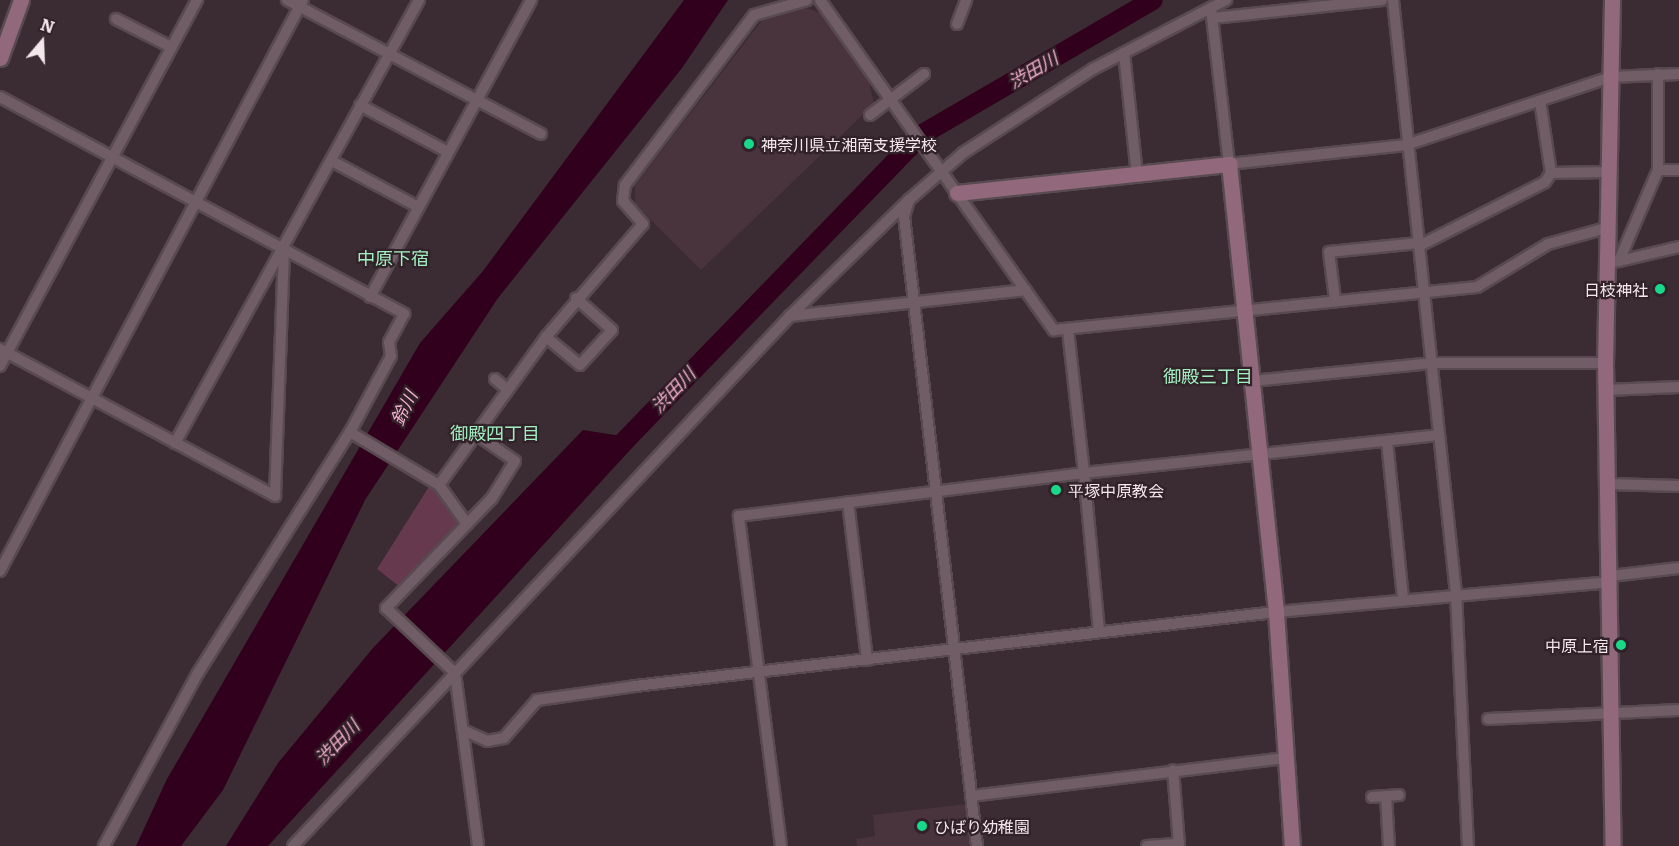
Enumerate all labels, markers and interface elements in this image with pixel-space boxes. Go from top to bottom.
text: N [38,11,58,39]
north arrow [12,12,72,72]
water label: 渋田川 [1004,47,1062,93]
place label: 神奈川県立湘南支援学校 [761,134,937,154]
marker: 神奈川県立湘南支援学校 [742,137,756,151]
district label: 中原下宿 [357,247,429,269]
place label: 日枝神社 [1584,279,1648,299]
marker: 日枝神社 [1653,282,1667,296]
water label: 渋田川 [646,363,700,417]
district label: 御殿三丁目 [1163,365,1253,387]
water label: 鈴川 [386,387,422,429]
district label: 御殿四丁目 [450,422,540,444]
place label: 平塚中原教会 [1068,480,1164,500]
marker: 平塚中原教会 [1049,483,1063,497]
place label: 中原上宿 [1545,635,1609,655]
marker: 中原上宿 [1614,638,1628,652]
water label: 渋田川 [310,715,364,769]
place label: ひばり幼稚園 [934,816,1030,836]
marker: ひばり幼稚園 [915,819,929,833]

